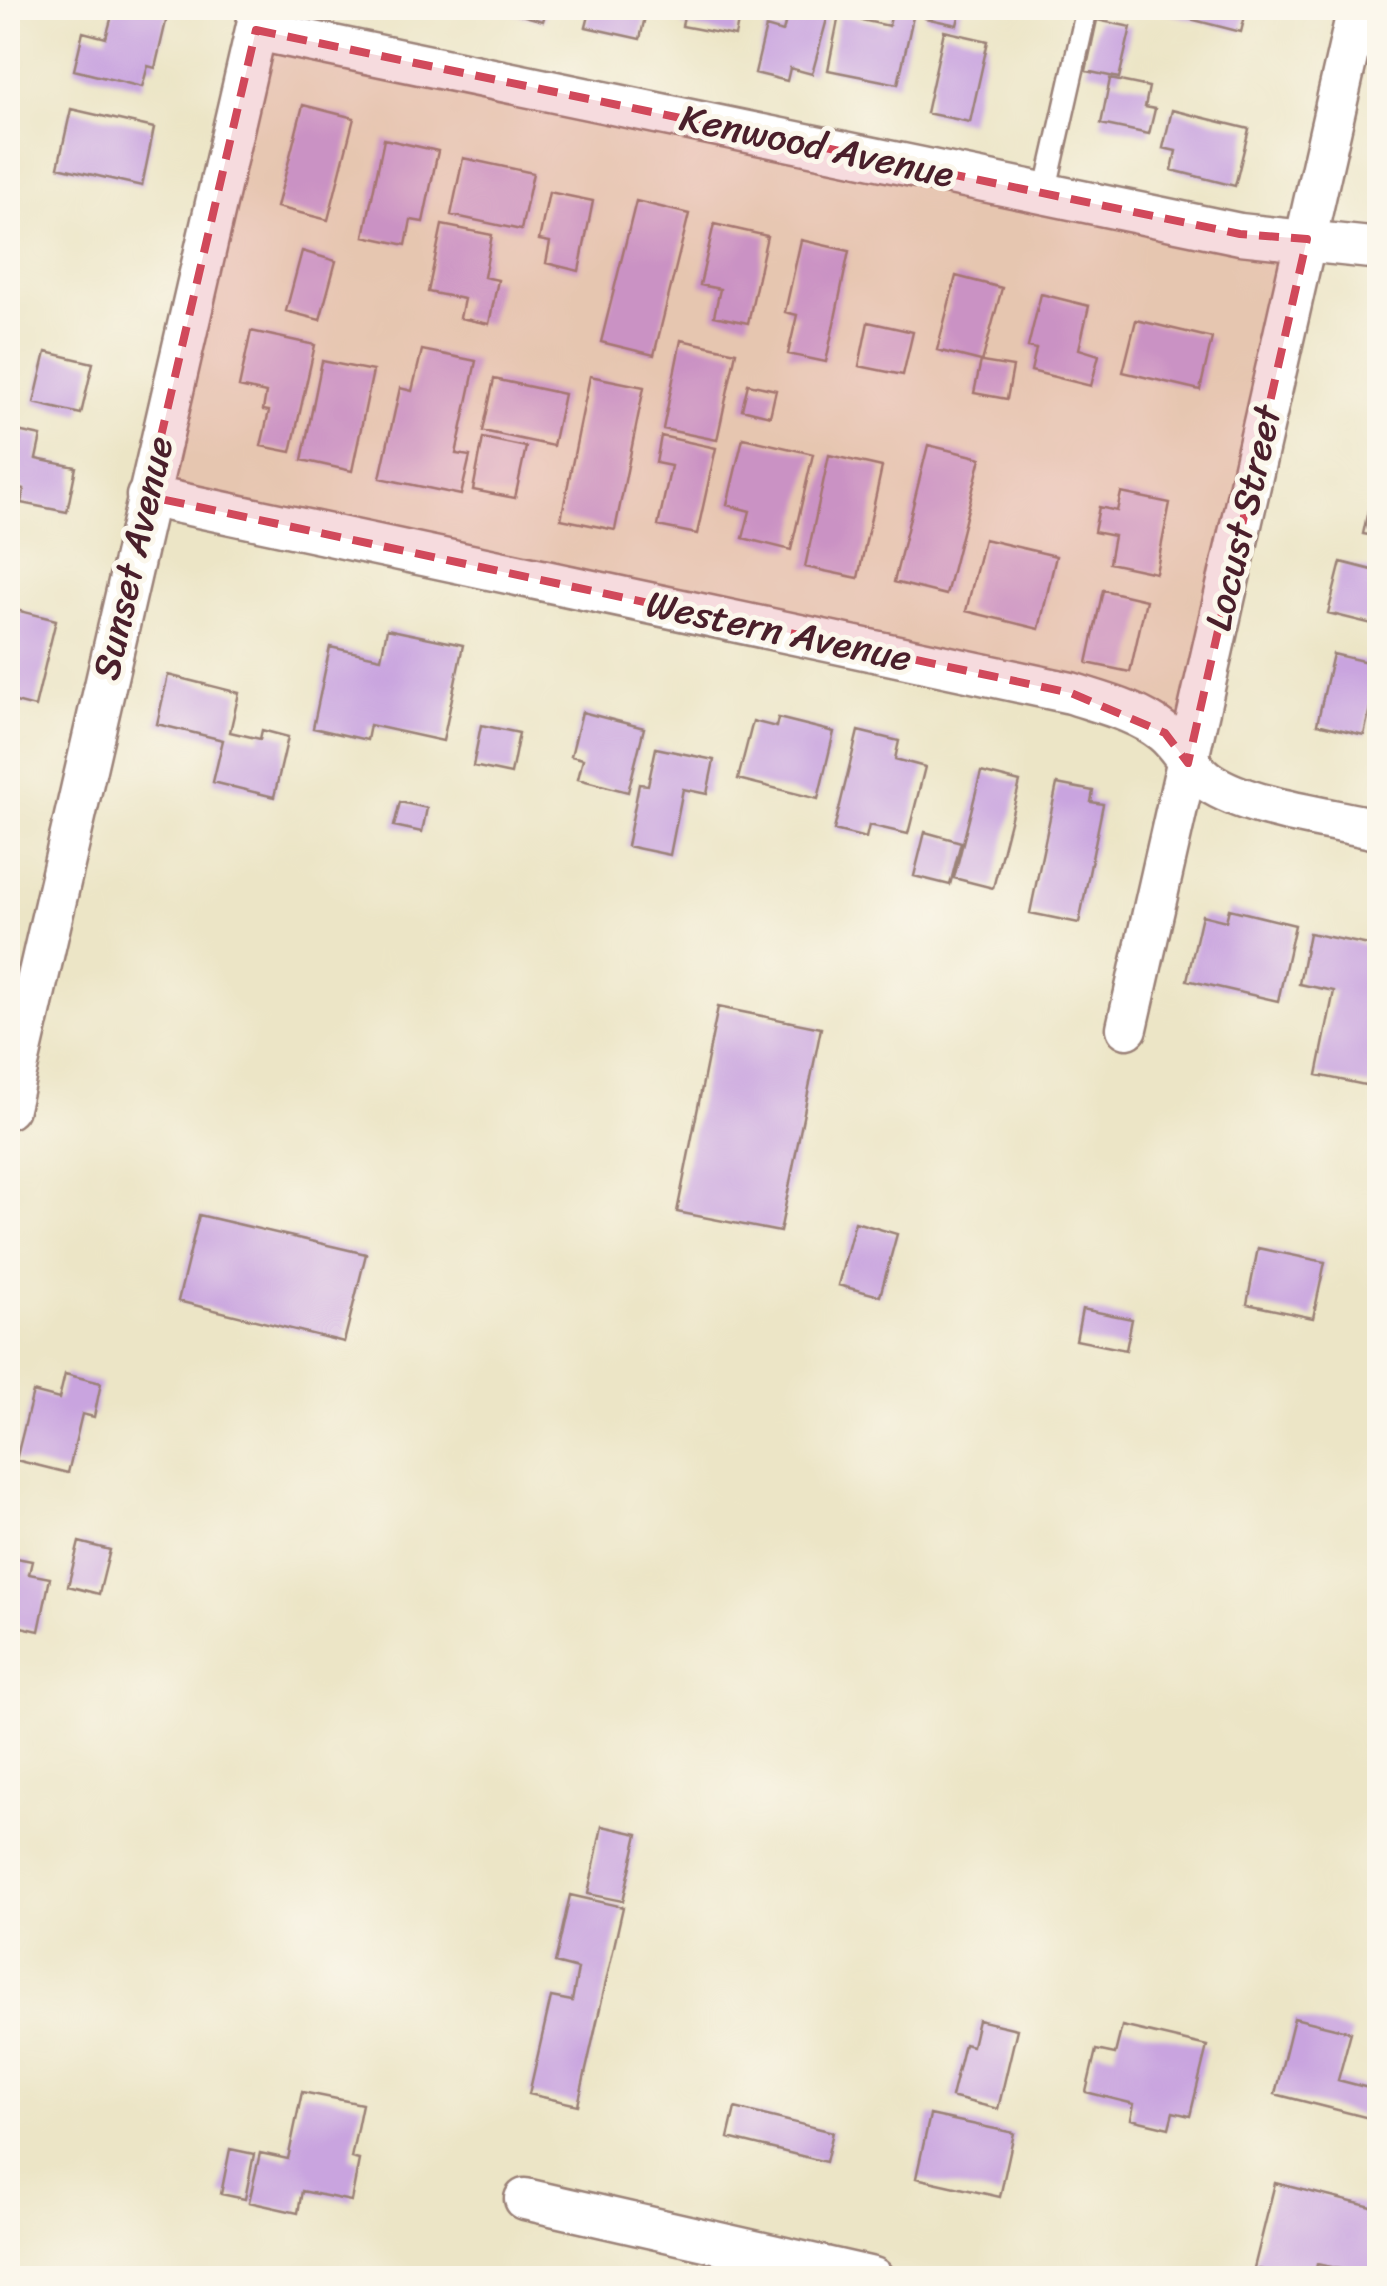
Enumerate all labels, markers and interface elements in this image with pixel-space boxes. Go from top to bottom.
street label: Kenwood Avenue [674,84,960,208]
street label: Locust Street [1185,397,1302,637]
street label: Sunset Avenue [72,430,194,686]
street label: Western Avenue [640,570,918,692]

